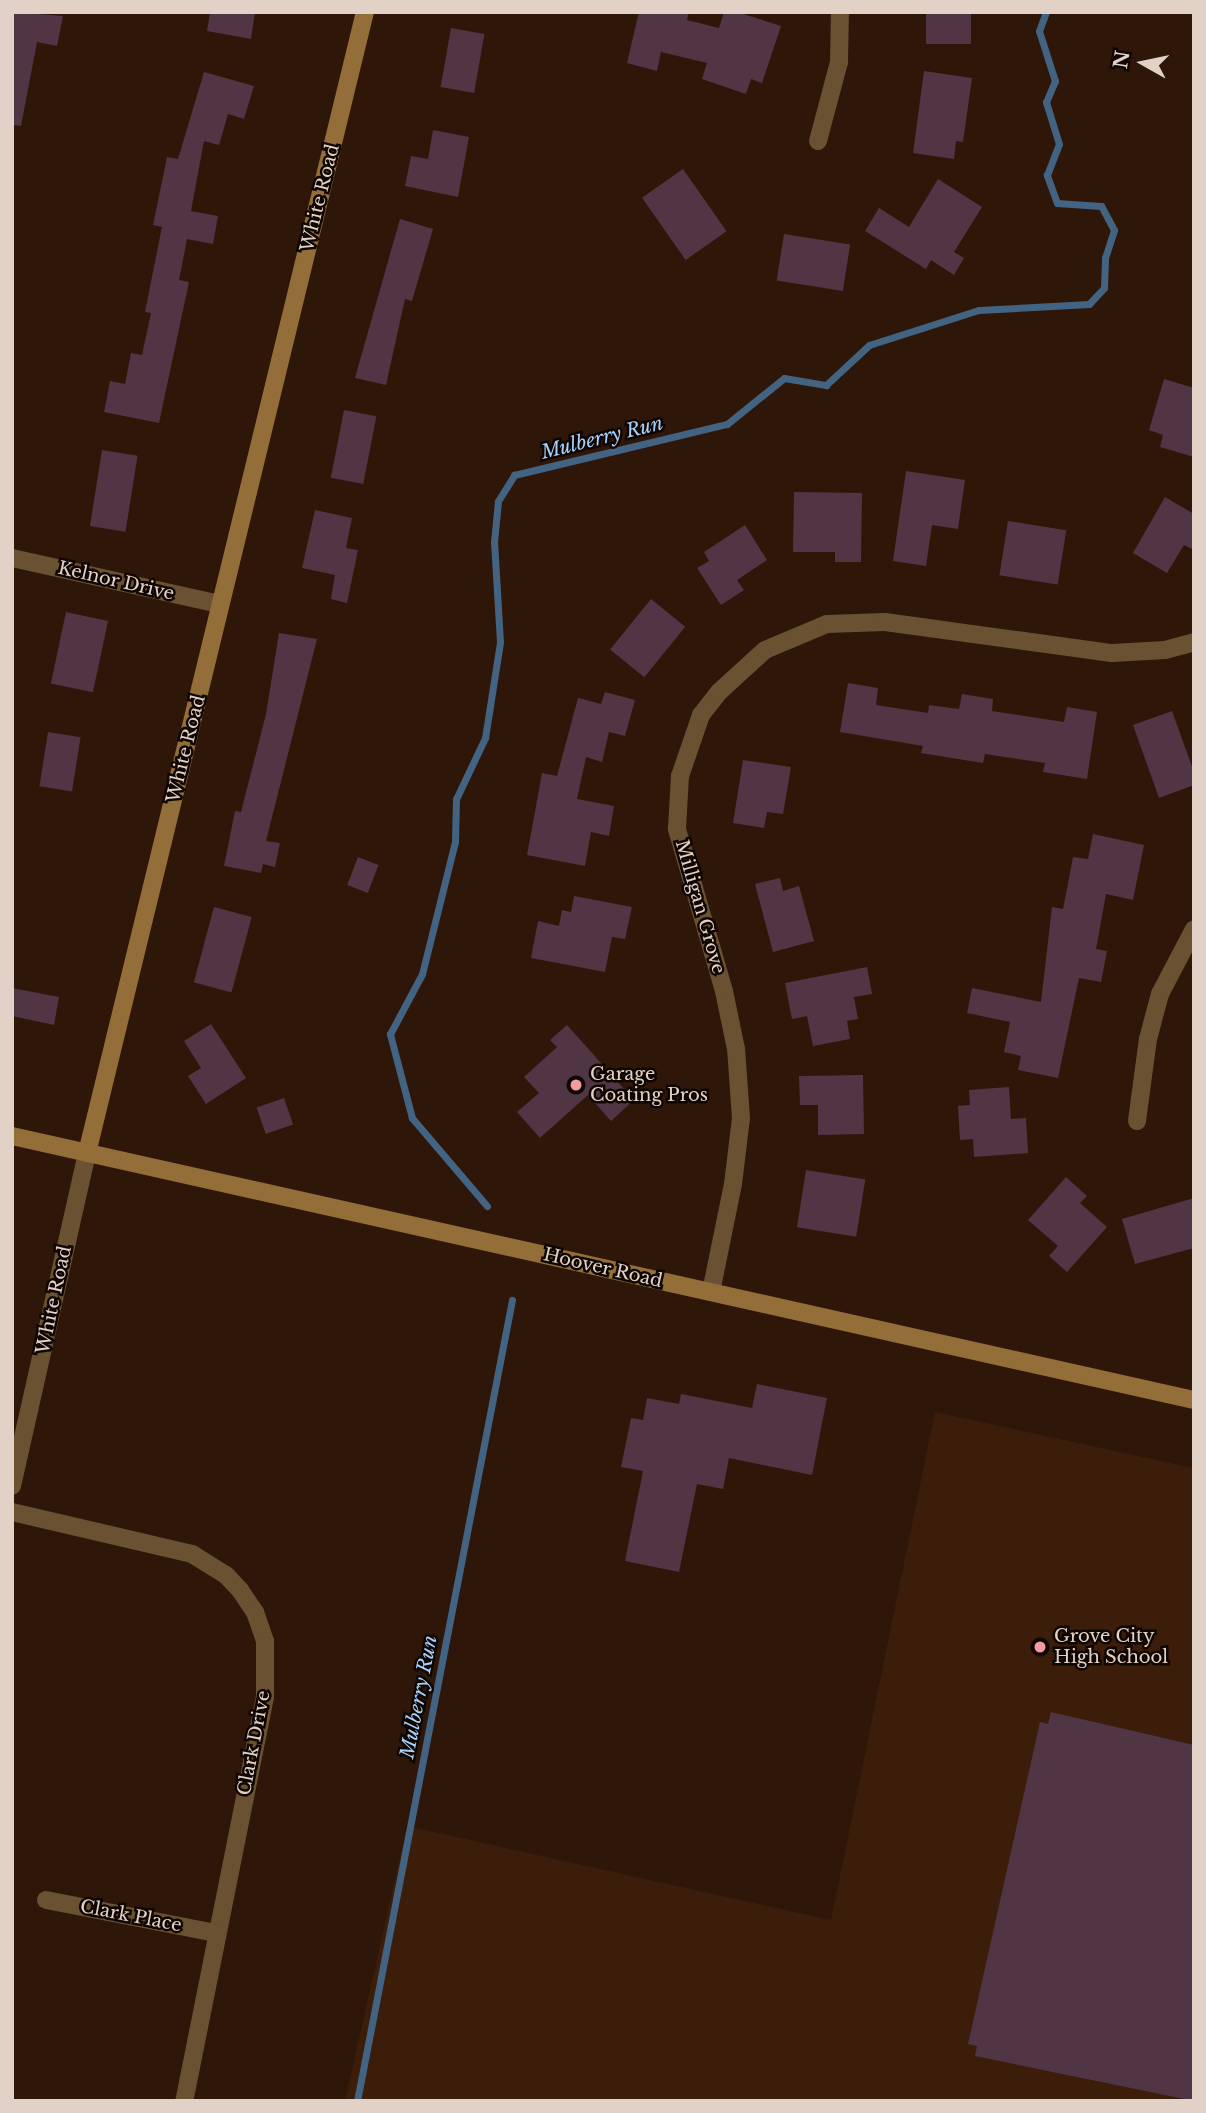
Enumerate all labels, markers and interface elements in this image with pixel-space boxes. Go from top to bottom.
north arrow [1108,28,1178,98]
text: N [1109,49,1135,70]
street label: White Road [296,142,344,254]
water label: Mulberry Run [539,412,665,464]
street label: Kelnor Drive [56,557,176,605]
street label: White Road [162,693,210,805]
street label: Milligan Grove [671,838,729,976]
place label: Garage Coating Pros [590,1064,708,1106]
marker: Garage Coating Pros [568,1077,584,1093]
street label: White Road [32,1244,76,1356]
street label: Hoover Road [541,1244,665,1292]
place label: Grove City High School [1054,1626,1168,1668]
water label: Mulberry Run [396,1634,442,1760]
marker: Grove City High School [1032,1639,1048,1655]
street label: Clark Drive [233,1689,275,1797]
street label: Clark Place [78,1896,184,1936]

